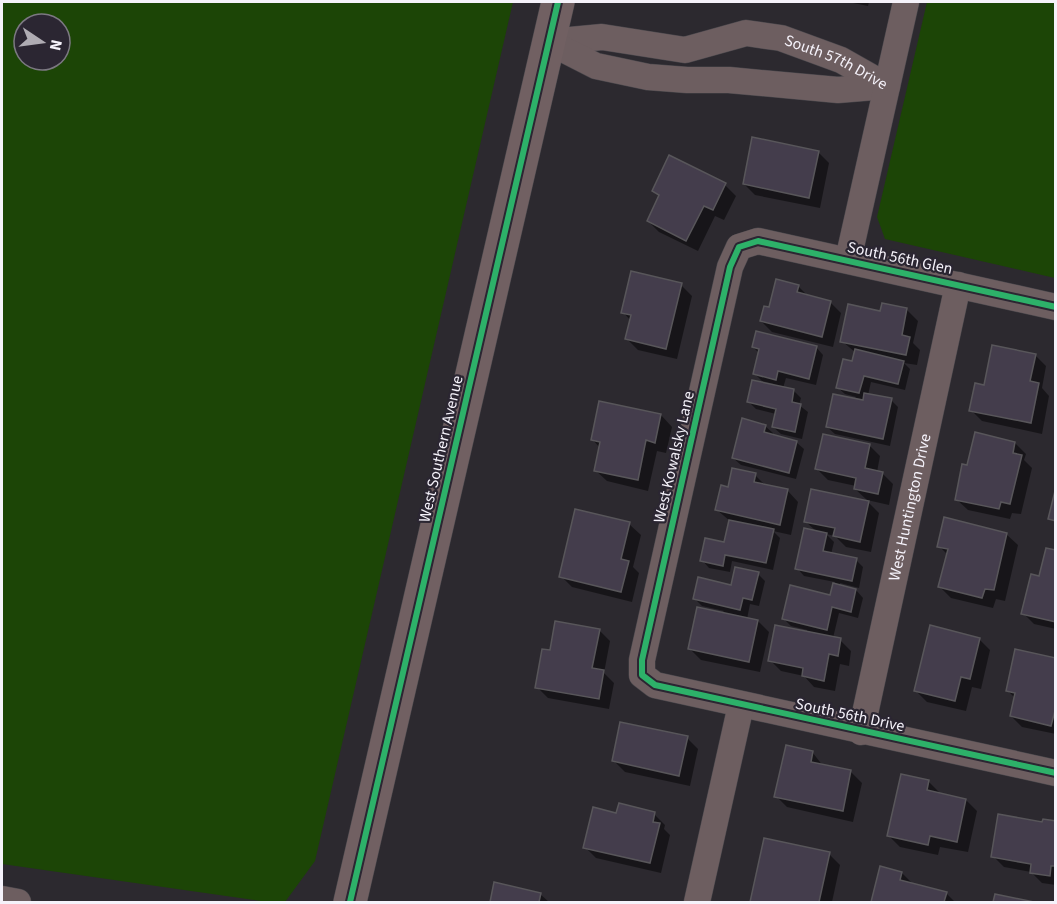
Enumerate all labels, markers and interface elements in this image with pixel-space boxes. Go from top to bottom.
north arrow [12,12,72,72]
street label: South 57th Drive [781,29,892,95]
text: N [44,37,68,53]
street label: South 56th Glen [845,236,955,280]
street label: West Southern Avenue [413,373,469,525]
street label: West Kowalsky Lane [648,389,700,525]
street label: West Huntington Drive [883,431,936,583]
street label: South 56th Drive [793,693,907,737]

